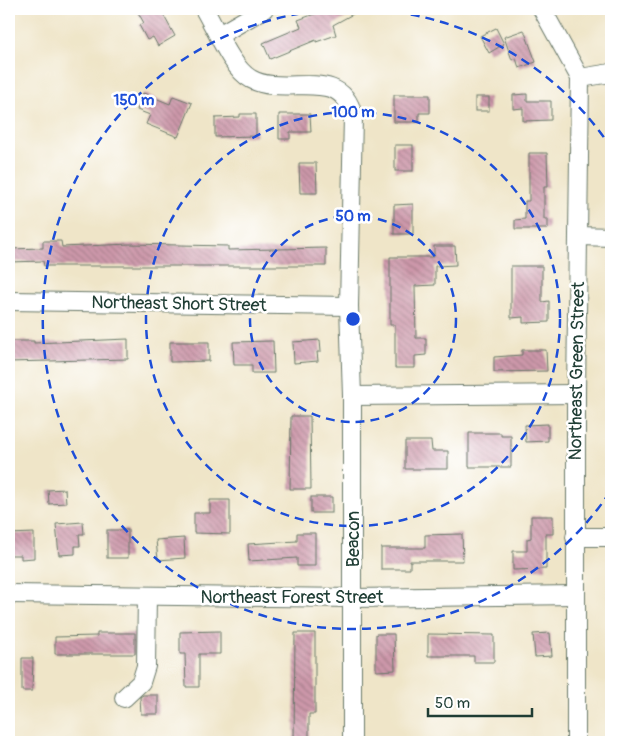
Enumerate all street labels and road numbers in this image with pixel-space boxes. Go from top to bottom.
street label: Northeast Green Street [564,281,590,461]
street label: Northeast Short Street [91,291,268,317]
street label: Beacon [342,511,365,567]
street label: Northeast Forest Street [201,586,384,609]

